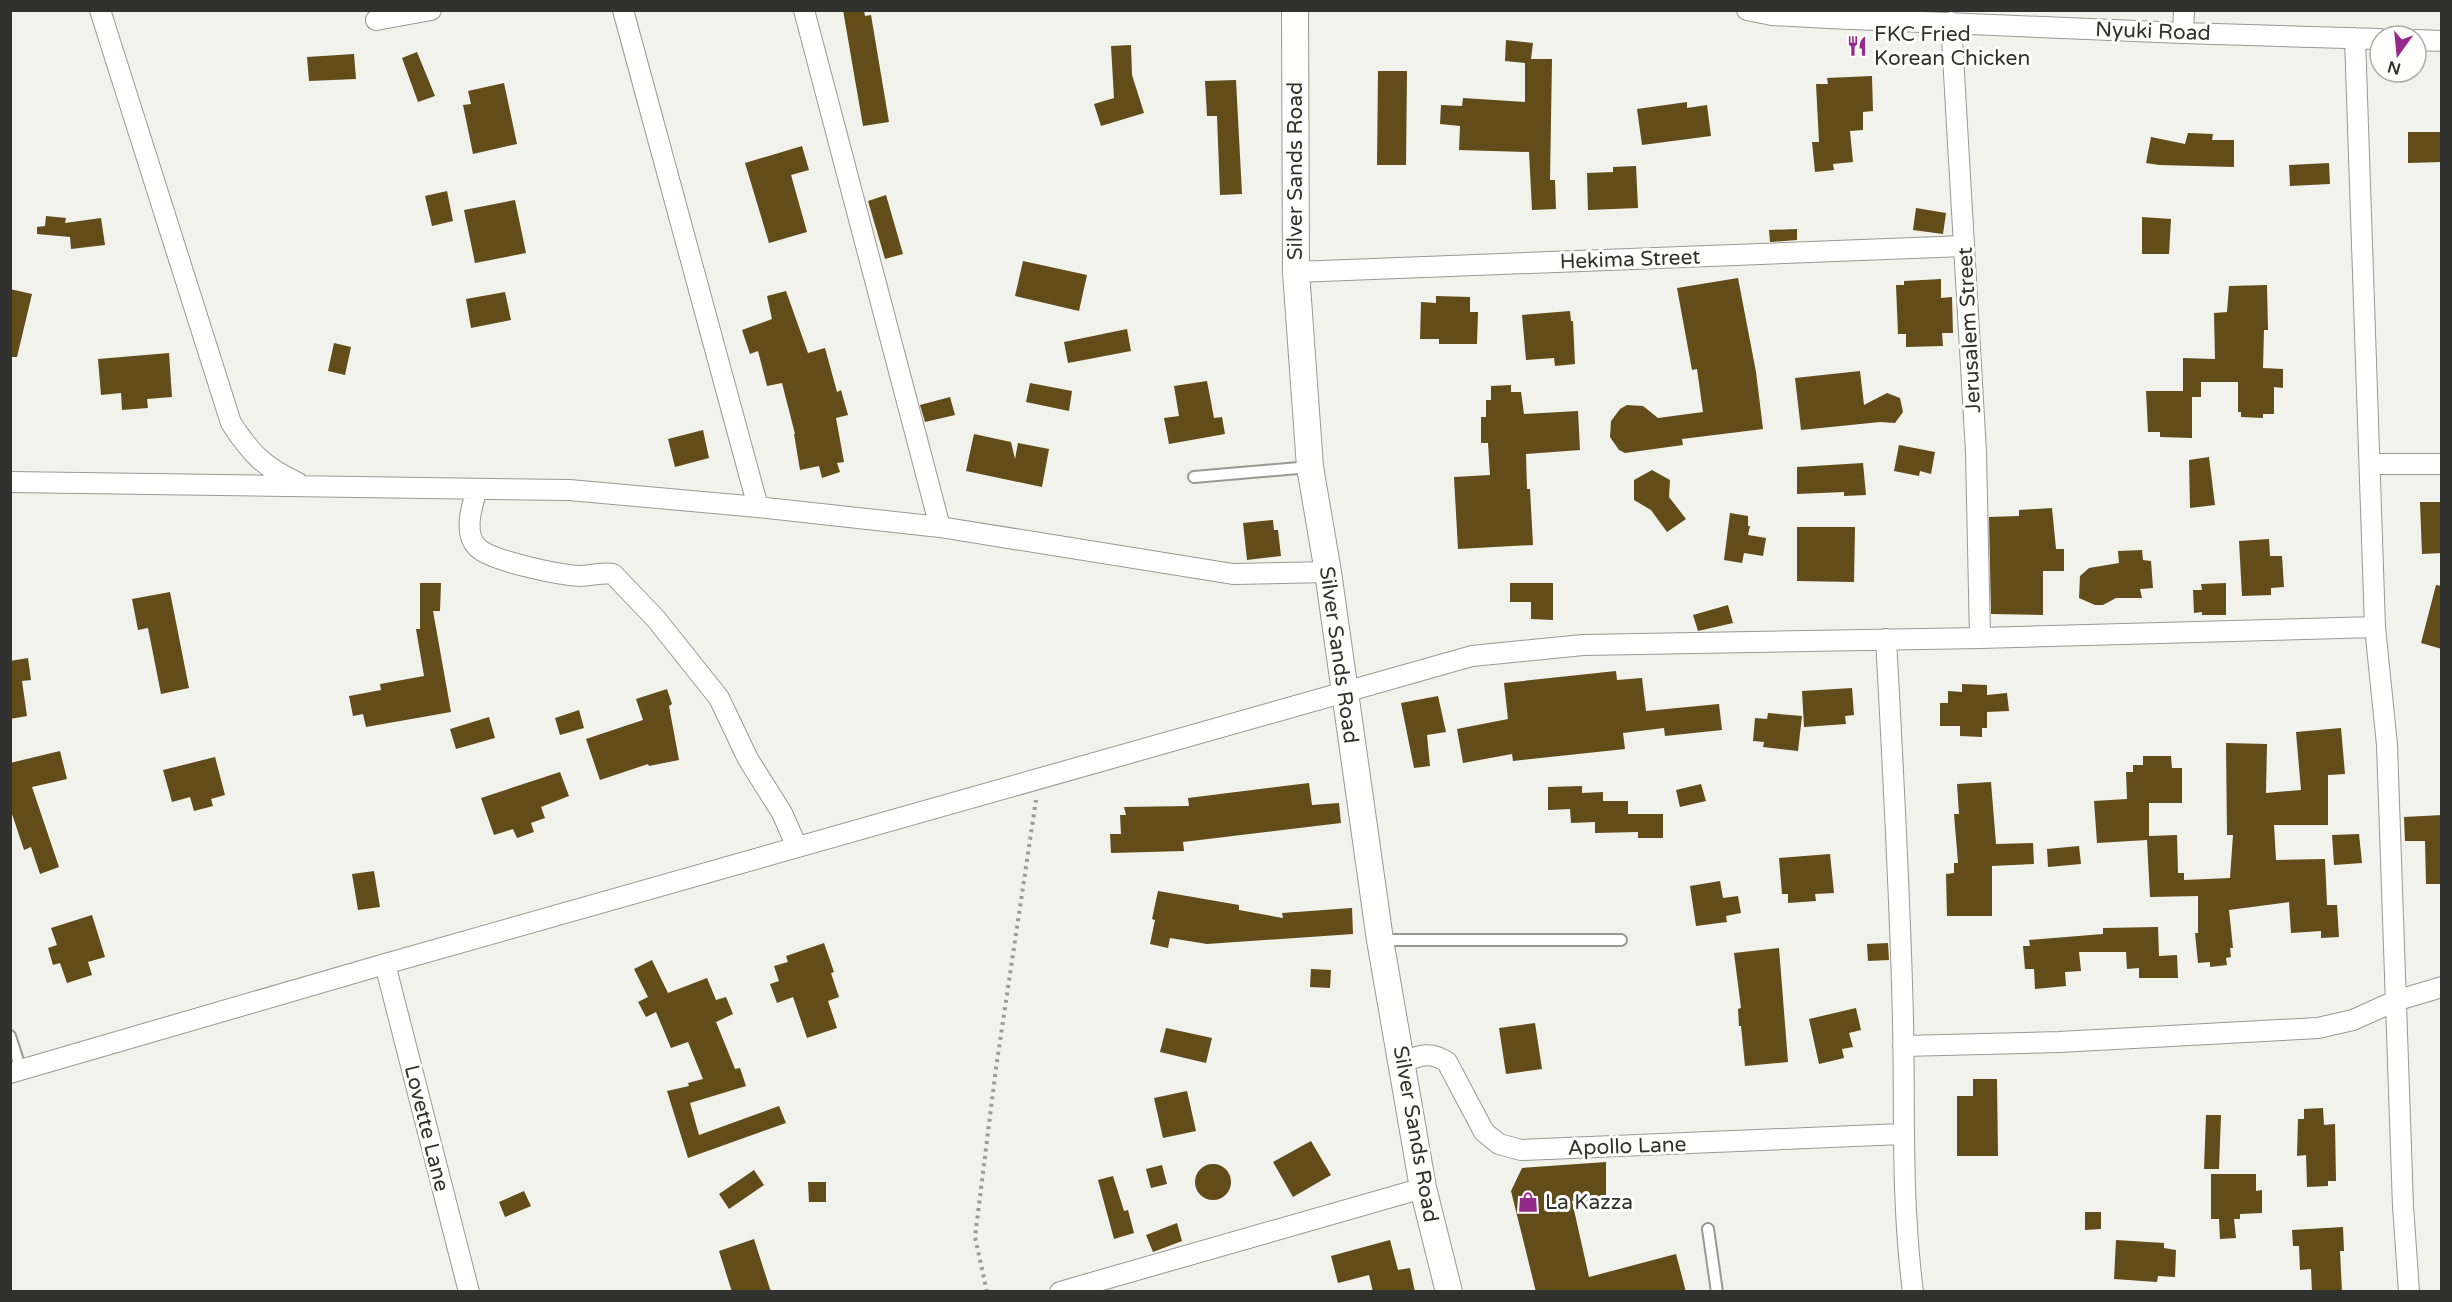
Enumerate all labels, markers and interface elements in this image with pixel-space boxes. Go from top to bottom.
street label: Nyuki Road [2095,17,2211,46]
place label: FKC Fried Korean Chicken [1874,22,2030,71]
north arrow [2368,24,2428,84]
restaurant icon: FKC Fried Korean Chicken [1845,34,1869,58]
text: N [2386,56,2403,79]
street label: Silver Sands Road [1283,82,1308,260]
street label: Hekima Street [1559,245,1701,274]
street label: Jerusalem Street [1953,246,1986,414]
street label: Silver Sands Road [1314,565,1363,745]
street label: Silver Sands Road [1388,1044,1443,1224]
street label: Lovette Lane [399,1062,454,1194]
street label: Apollo Lane [1567,1132,1687,1161]
shop icon: La Kazza [1516,1190,1540,1214]
place label: La Kazza [1545,1190,1633,1215]

